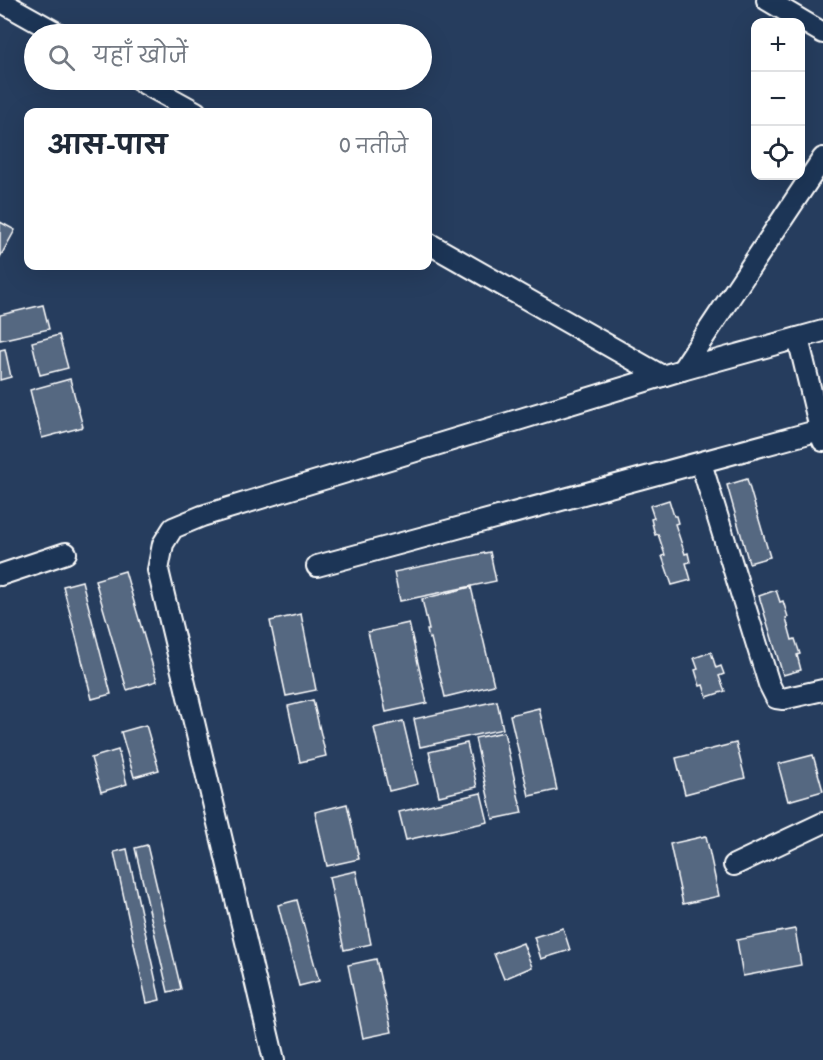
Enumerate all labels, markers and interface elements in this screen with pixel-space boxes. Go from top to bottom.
map controls [751,18,805,180]
button: + [751,18,805,72]
search box [24,24,432,90]
icon: search [45,41,78,74]
text: यहाँ खोजें [93,43,188,70]
button: − [751,72,805,126]
button: locate [751,126,805,180]
text: आस-पास [48,131,167,162]
text: 0 नतीजे [339,135,408,159]

